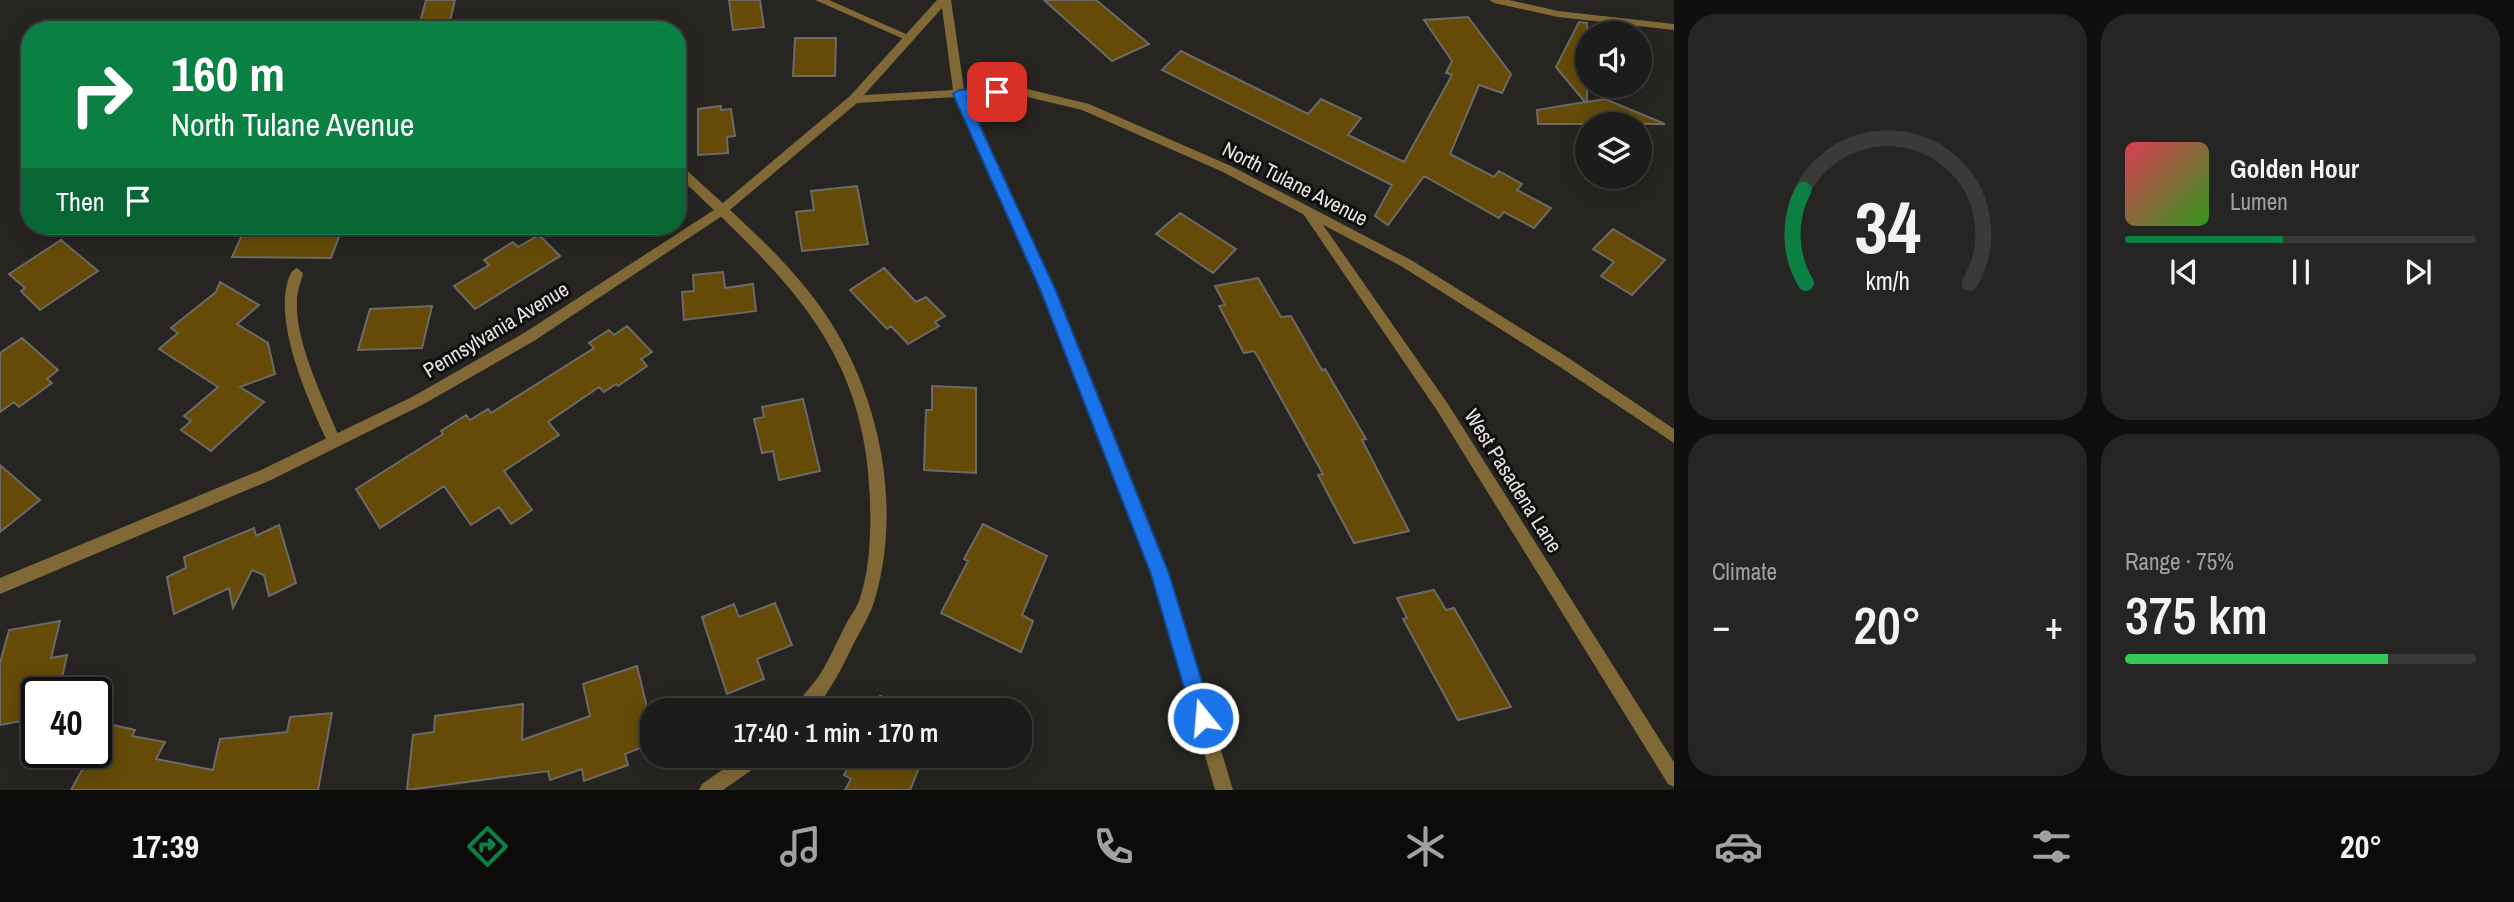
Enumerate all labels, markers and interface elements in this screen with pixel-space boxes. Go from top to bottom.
map controls [1575,21,1652,189]
button: sound [1575,21,1652,98]
text: 160 m [171,40,285,106]
icon: right [56,49,147,140]
pin [967,62,1027,122]
icon: arrive [978,73,1016,111]
text: North Tulane Avenue [171,103,414,146]
button: layers [1575,112,1652,189]
street label: North Tulane Avenue [1217,134,1373,233]
text: Golden Hour [2230,151,2359,186]
text: 34 [1854,178,1921,276]
icon: arrive [119,182,157,220]
text: Then [56,184,105,219]
text: Lumen [2230,186,2288,217]
icon: previous [2165,253,2203,291]
icon: pause [2282,253,2320,291]
icon: next [2399,253,2437,291]
text: km/h [1865,264,1910,298]
street label: Pennsylvania Avenue [417,275,574,385]
street label: West Pasadena Lane [1458,403,1569,558]
text: Range · 75% [2125,546,2234,577]
text: Climate [1712,556,1777,587]
text: 375 km [2125,580,2268,650]
text: 20° [1853,590,1922,660]
text: − [1712,600,1730,651]
text: + [2045,600,2063,651]
speed limit sign: 40 [21,677,112,768]
position arrow [1166,681,1240,755]
text: 17:40 · 1 min · 170 m [734,715,938,750]
icon: directions [463,822,512,871]
icon: music [776,822,825,871]
icon: phone [1089,822,1138,871]
icon: climate [1401,822,1450,871]
icon: car [1714,822,1763,871]
icon: filters [2027,822,2076,871]
text: 17:39 [132,825,199,868]
text: 20° [2340,825,2382,868]

